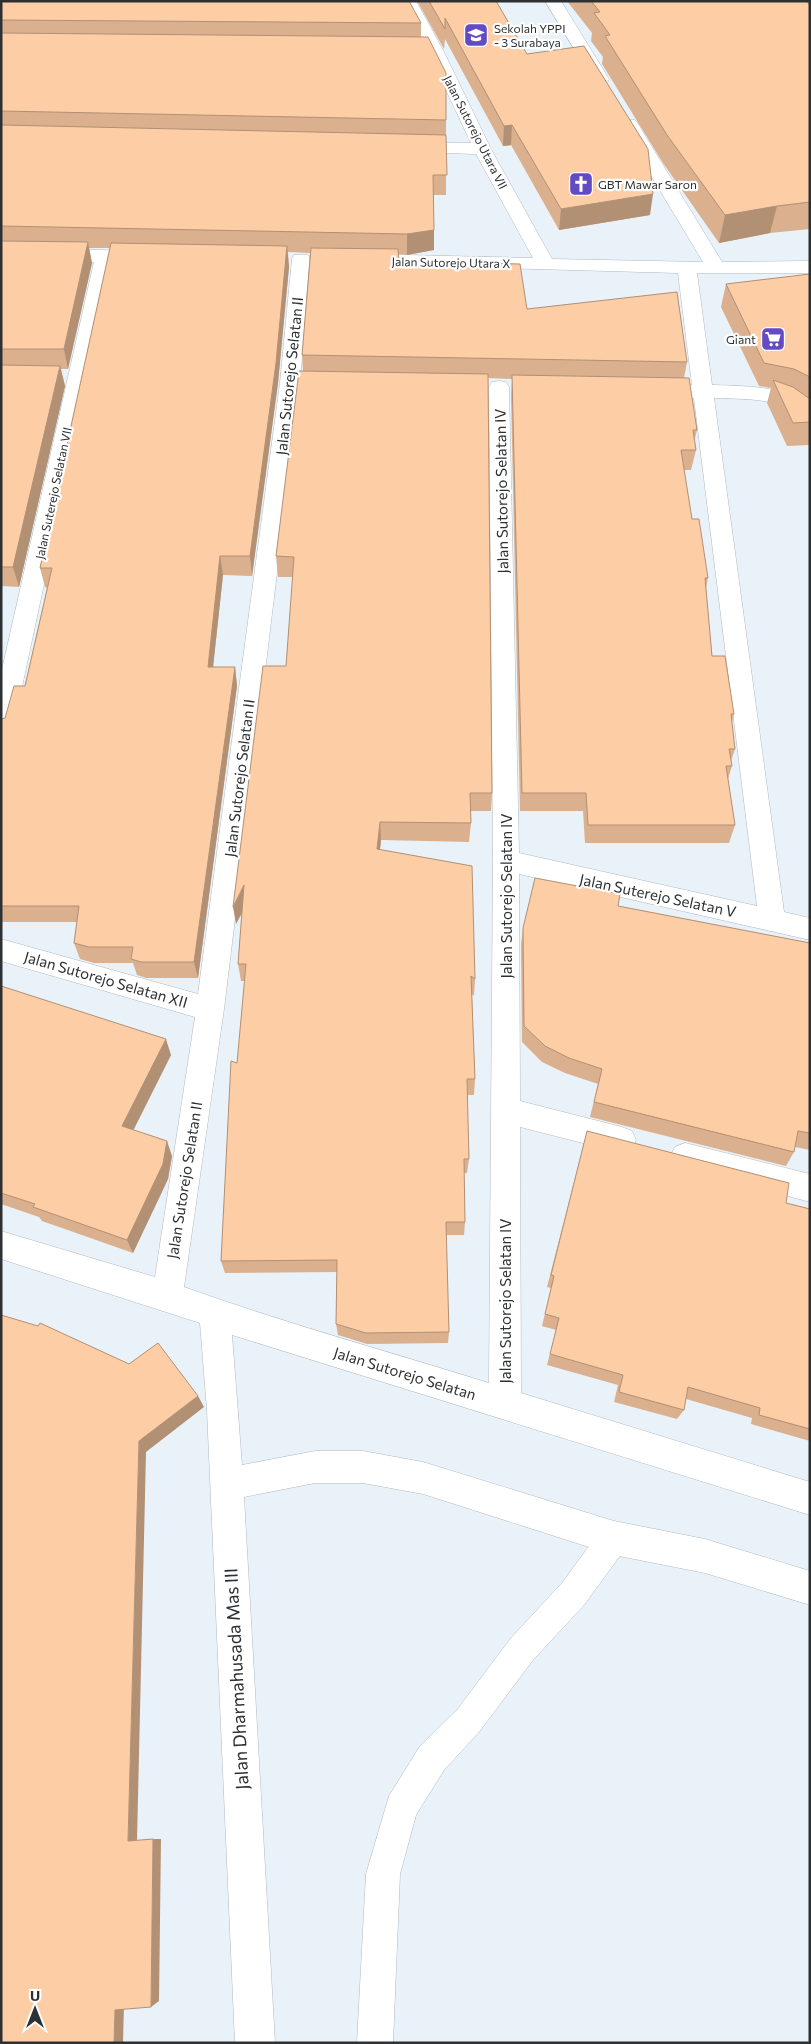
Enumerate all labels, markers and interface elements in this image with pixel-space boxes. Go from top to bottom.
place label: Sekolah YPPI - 3 Surabaya [494,21,566,49]
school or university icon: Sekolah YPPI - 3 Surabaya [463,22,489,48]
street label: Jalan Sutorejo Utara VII [440,73,511,192]
church icon: GBT Mawar Saron [568,171,594,197]
place label: GBT Mawar Saron [598,177,697,191]
street label: Jalan Sutorejo Utara X [391,254,511,271]
street label: Jalan Sutorejo Selatan II [272,296,306,456]
supermarket icon: Giant [760,326,786,352]
place label: Giant [726,332,756,346]
street label: Jalan Sutorejo Selatan IV [491,408,511,574]
street label: Jalan Suterejo Selatan VII [32,426,75,561]
street label: Jalan Sutorejo Selatan II [220,698,258,858]
street label: Jalan Sutorejo Selatan IV [497,813,515,979]
street label: Jalan Suterejo Selatan V [578,870,738,920]
street label: Jalan Sutorejo Selatan XII [22,947,190,1011]
street label: Jalan Sutorejo Selatan II [163,1100,205,1260]
street label: Jalan Sutorejo Selatan IV [496,1218,514,1384]
street label: Jalan Sutorejo Selatan [332,1343,478,1403]
street label: Jalan Dharmahusada Mas III [219,1568,253,1790]
north arrow [10,1984,60,2034]
text: U [30,1987,40,2004]

